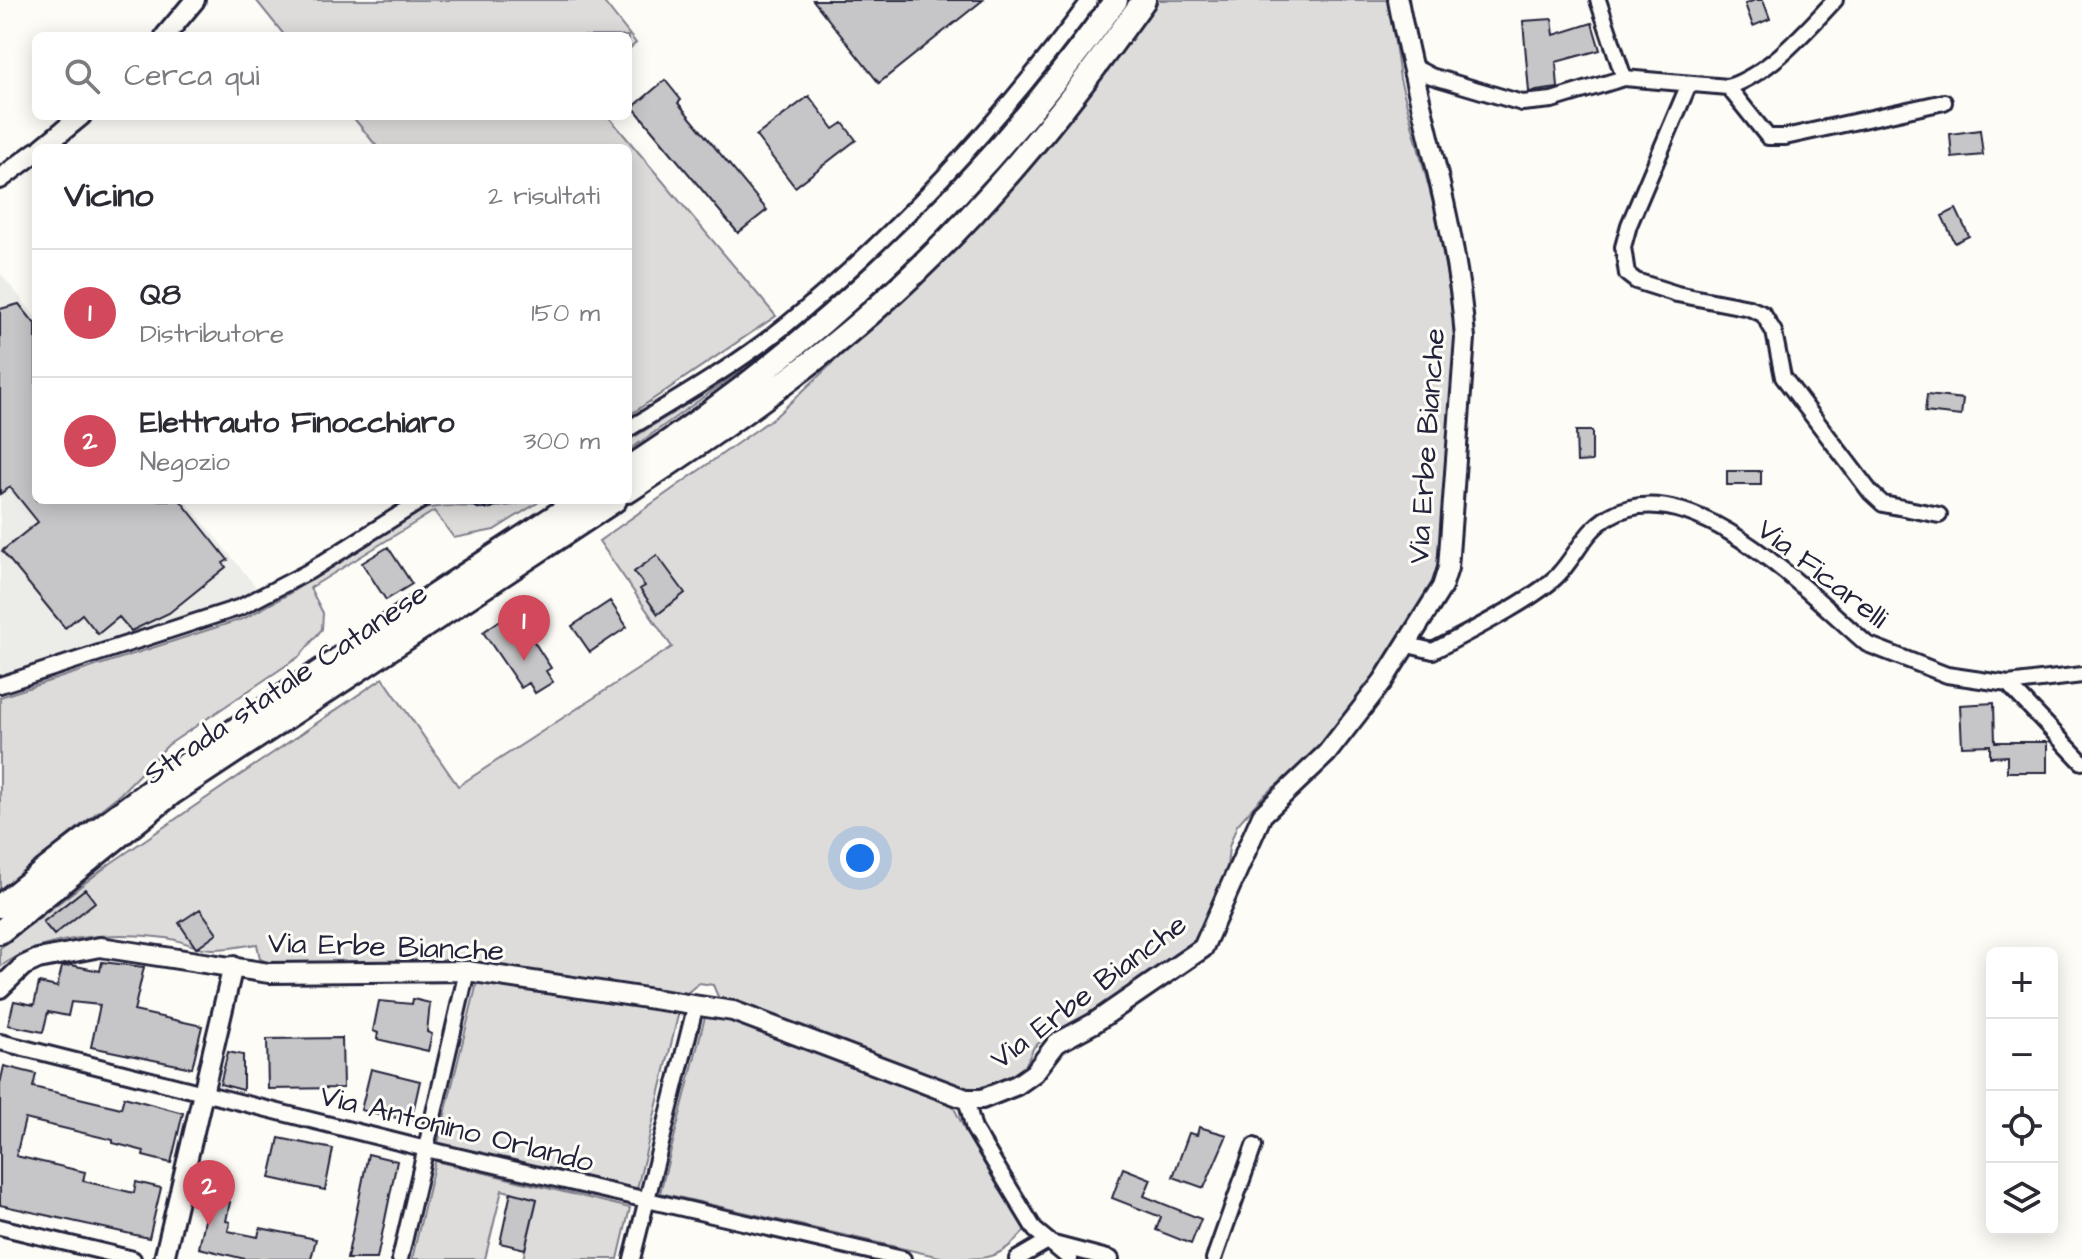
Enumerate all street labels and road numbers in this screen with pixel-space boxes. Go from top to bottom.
street label: Via Erbe Bianche [1398,327,1456,565]
street label: Via Ficarelli [1748,509,1898,639]
street label: Strada statale Catanese [135,573,436,795]
street label: Via Erbe Bianche [982,904,1196,1080]
street label: Via Erbe Bianche [267,922,505,972]
street label: Via Antonino Orlando [315,1075,598,1183]

